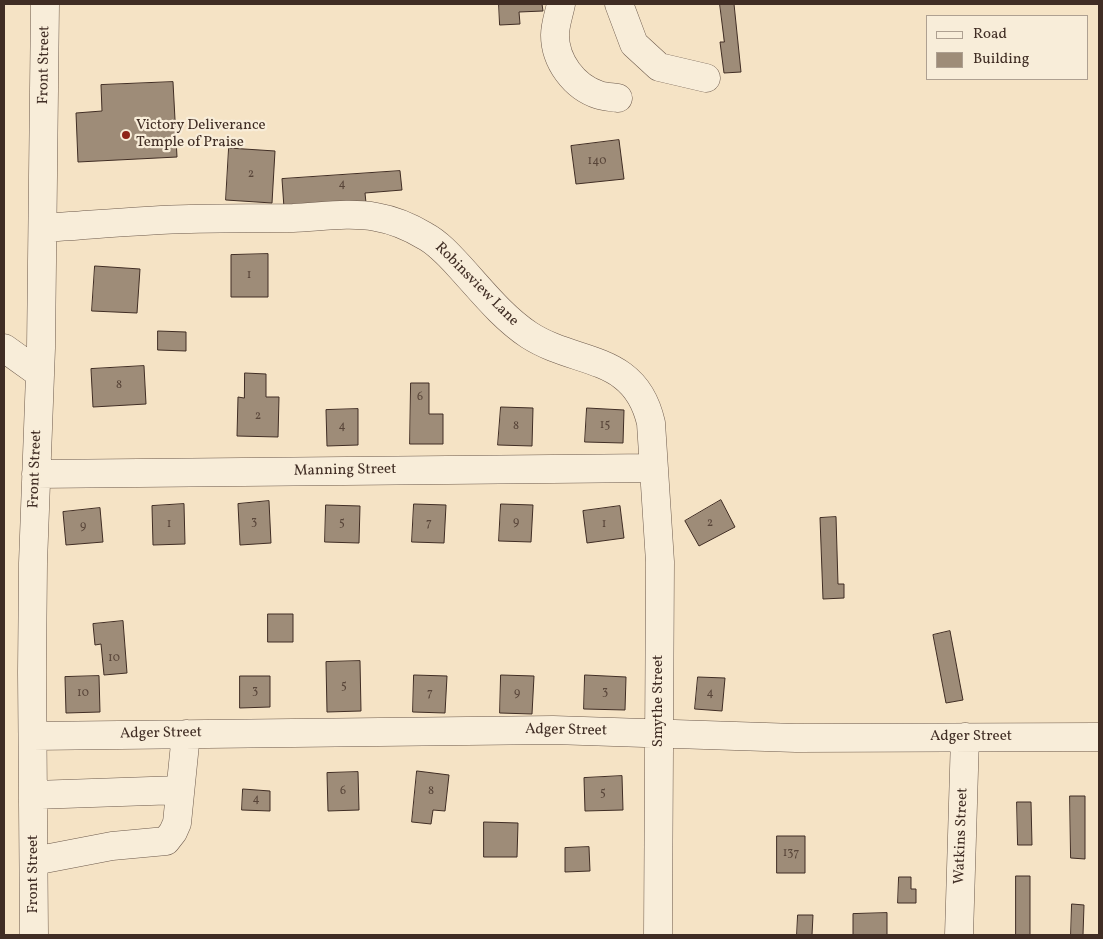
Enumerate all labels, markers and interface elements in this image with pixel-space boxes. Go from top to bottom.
legend [926,15,1088,80]
text: Road [973,24,1007,45]
street label: Front Street [35,25,55,105]
text: Building [973,49,1029,70]
place label: Victory Deliverance Temple of Praise [136,117,266,152]
marker: Victory Deliverance Temple of Praise [120,129,132,141]
house number: 140 [588,155,606,169]
house number: 2 [248,168,254,182]
house number: 4 [338,178,346,192]
street label: Robinsview Lane [430,239,522,331]
house number: 1 [247,269,251,283]
house number: 8 [116,379,122,393]
house number: 6 [417,391,423,405]
house number: 2 [255,410,261,424]
house number: 15 [600,419,610,433]
house number: 4 [338,420,346,434]
house number: 8 [513,420,519,434]
street label: Front Street [26,429,46,509]
street label: Manning Street [293,461,397,481]
house number: 3 [251,516,257,530]
house number: 9 [513,516,519,530]
house number: 5 [339,517,345,531]
house number: 7 [426,517,432,531]
house number: 2 [707,517,713,531]
house number: 1 [167,518,171,532]
house number: 1 [602,518,606,532]
house number: 9 [80,520,86,534]
house number: 10 [108,652,120,666]
street label: Smythe Street [650,655,668,747]
house number: 5 [341,680,347,694]
house number: 3 [252,685,258,699]
house number: 3 [602,686,608,700]
house number: 10 [77,687,89,701]
house number: 7 [427,687,433,701]
house number: 9 [514,687,520,701]
house number: 4 [706,687,714,701]
street label: Adger Street [525,721,607,741]
street label: Adger Street [120,724,202,744]
street label: Adger Street [930,728,1012,746]
house number: 6 [340,785,346,799]
house number: 8 [428,785,434,799]
house number: 5 [600,787,606,801]
street label: Watkins Street [951,787,973,885]
house number: 4 [252,793,260,807]
street label: Front Street [25,835,43,913]
house number: 137 [783,847,799,861]

